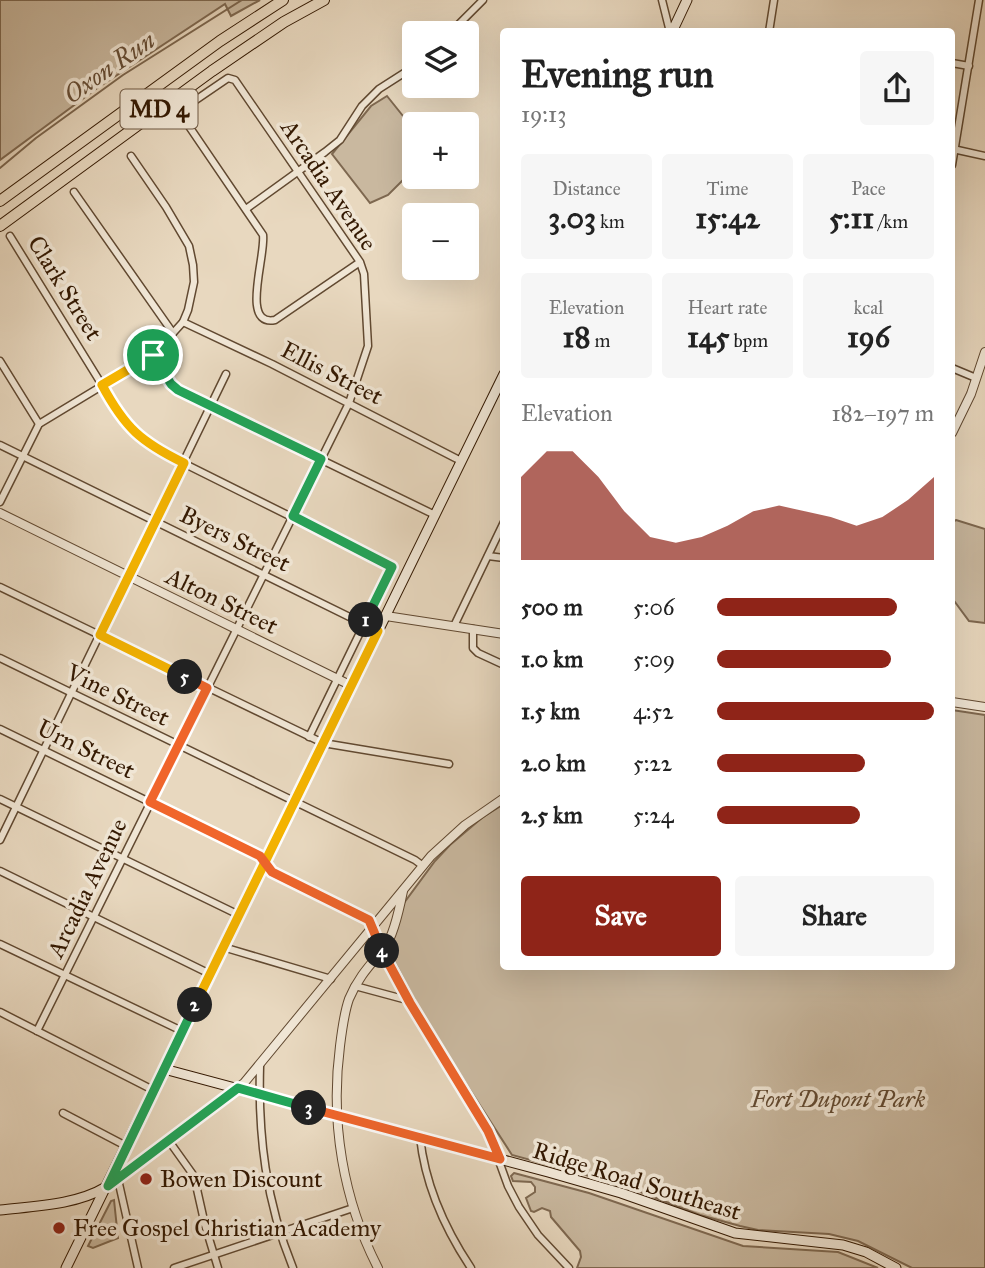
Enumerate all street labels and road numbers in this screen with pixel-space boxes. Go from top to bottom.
road number: MD 4 [120,90,198,128]
street label: Arcadia Avenue [274,113,384,256]
street label: Clark Street [21,230,109,346]
street label: Ellis Street [276,335,388,412]
street label: Byers Street [175,499,296,579]
street label: Alton Street [160,561,283,641]
street label: Vine Street [61,657,175,733]
street label: Urn Street [32,712,140,786]
street label: Arcadia Avenue [40,813,134,963]
street label: Ridge Road Southeast [529,1135,745,1227]

